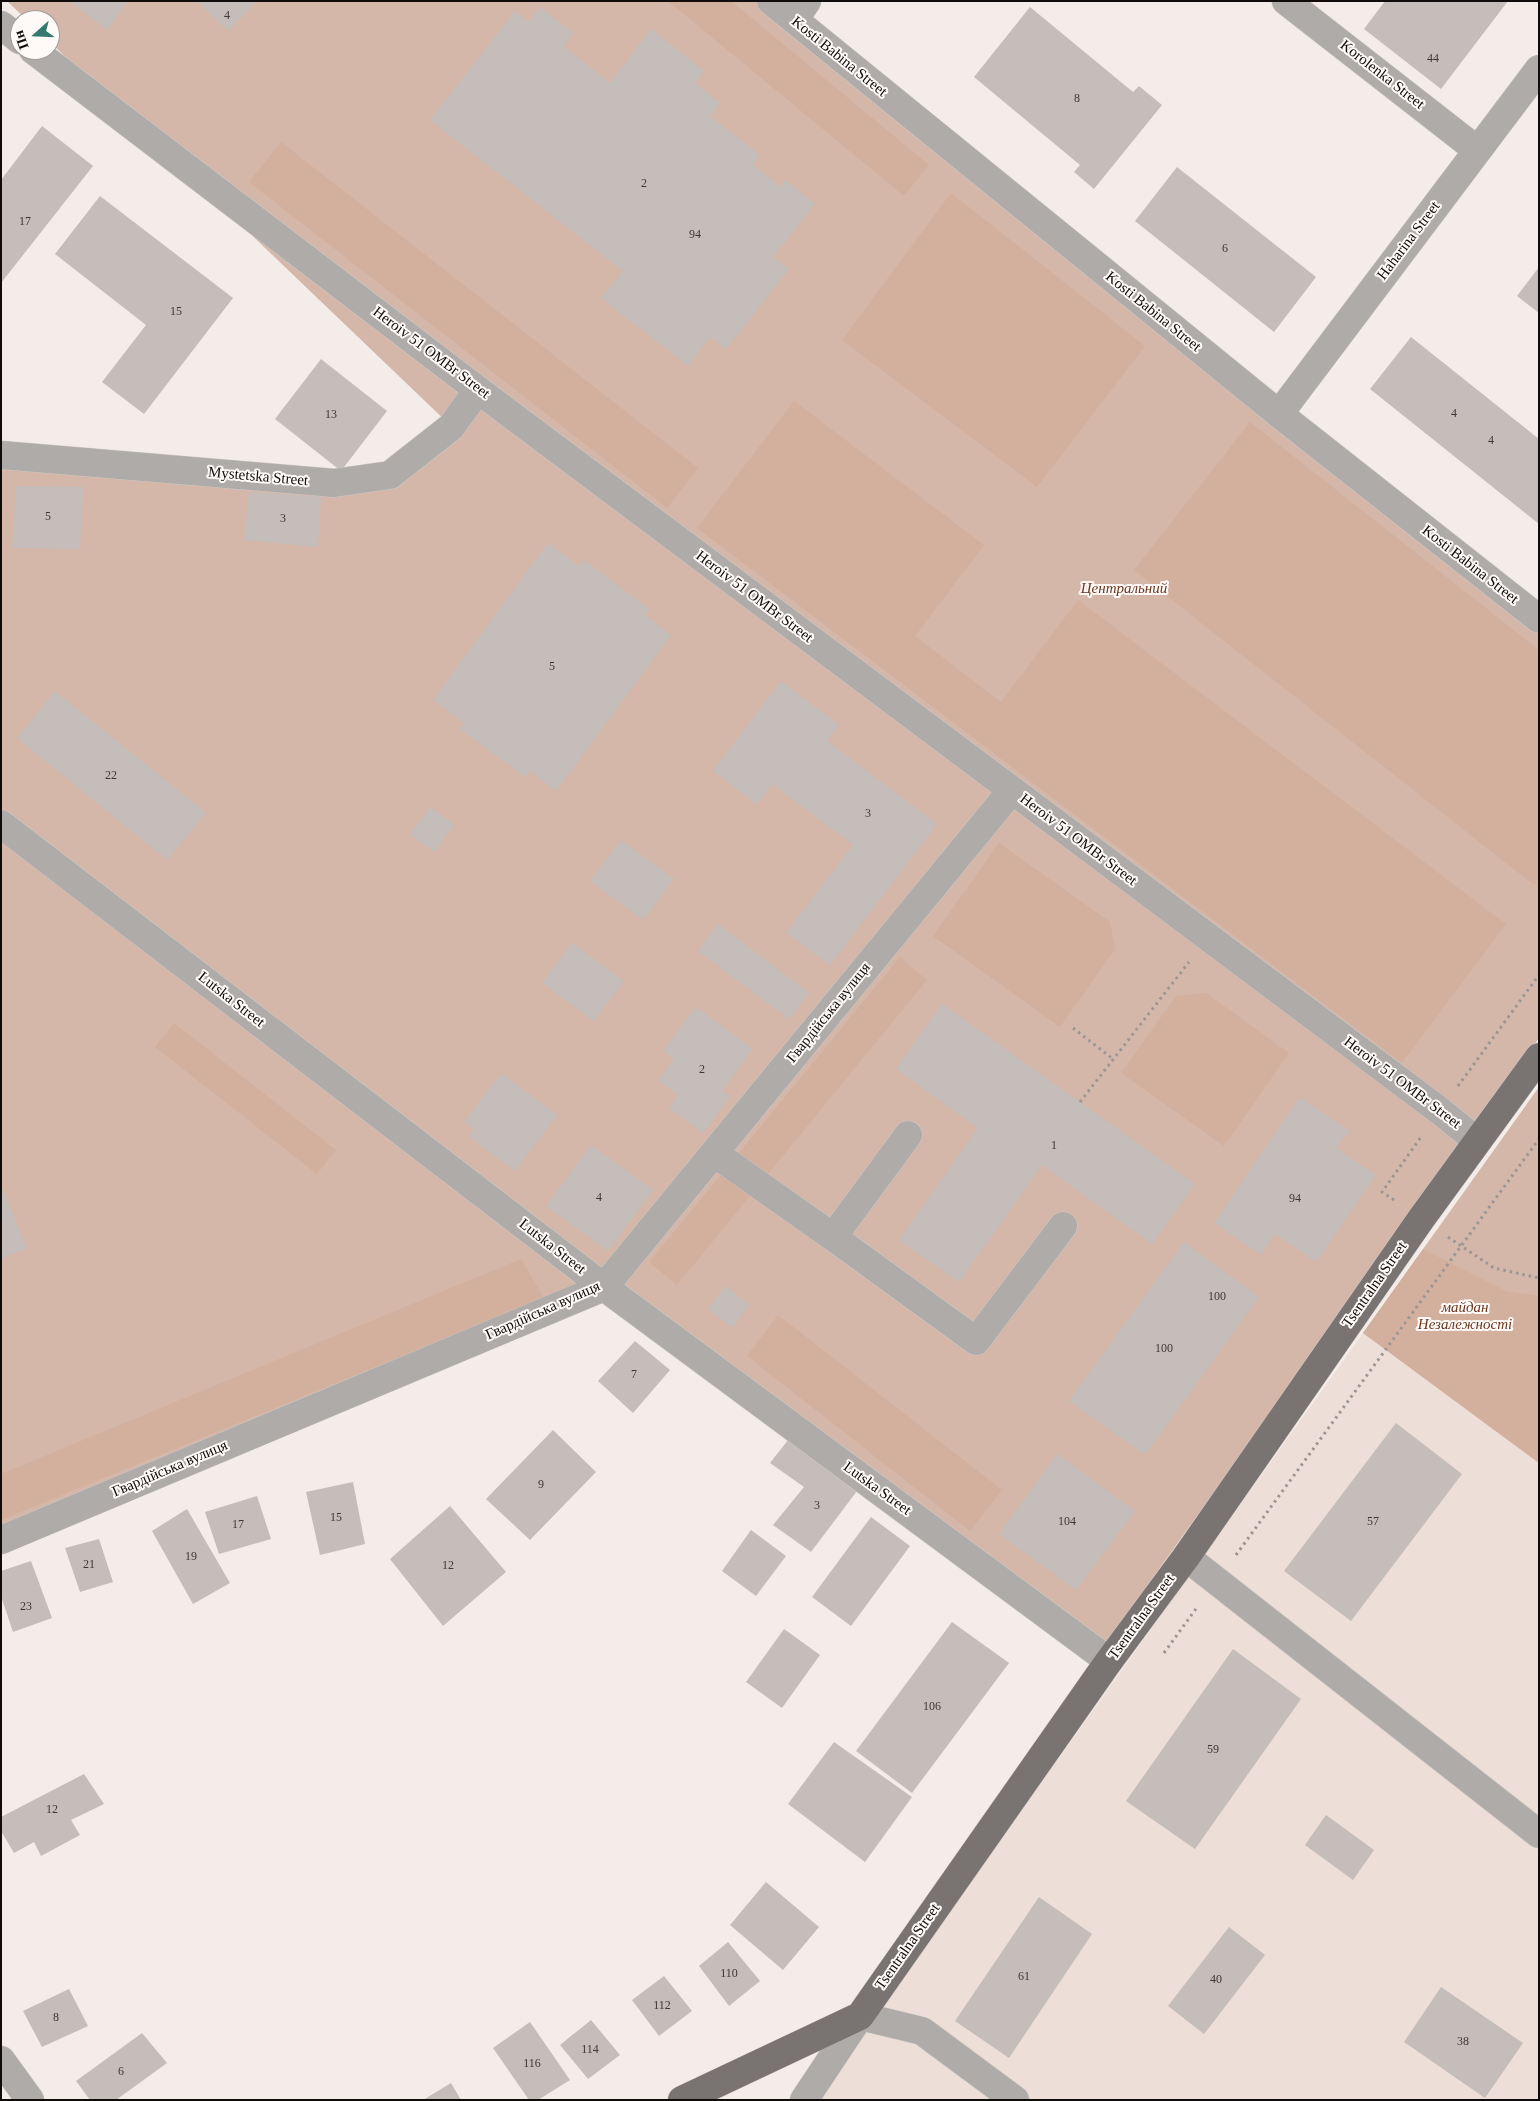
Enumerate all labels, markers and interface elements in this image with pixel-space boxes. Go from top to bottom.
house number: 4 [224,9,230,23]
north arrow [10,10,60,60]
street label: Kosti Babina Street [788,13,890,101]
text: Пн [11,28,32,51]
street label: Korolenka Street [1336,36,1428,114]
house number: 44 [1427,52,1439,66]
house number: 8 [1074,92,1080,106]
house number: 2 [641,177,647,191]
street label: Haharina Street [1374,198,1444,284]
house number: 17 [19,215,31,229]
house number: 94 [689,228,701,242]
house number: 6 [1222,242,1228,256]
street label: Kosti Babina Street [1102,268,1204,356]
street label: Heroiv 51 OMBr Street [369,303,493,403]
house number: 15 [170,305,182,319]
house number: 4 [1451,407,1457,421]
house number: 13 [325,408,337,422]
house number: 4 [1488,434,1494,448]
street label: Mystetska Street [207,464,309,490]
house number: 5 [45,510,51,524]
house number: 3 [280,512,286,526]
street label: Kosti Babina Street [1418,522,1522,608]
street label: Heroiv 51 OMBr Street [692,547,816,647]
park label: Центральний [1081,580,1167,598]
house number: 5 [549,660,555,674]
house number: 22 [105,769,117,783]
street label: Heroiv 51 OMBr Street [1016,790,1140,890]
house number: 3 [865,807,871,821]
street label: Гвардійська вулиця [783,959,875,1067]
street label: Lutska Street [194,968,268,1032]
street label: Heroiv 51 OMBr Street [1340,1033,1464,1133]
house number: 2 [699,1063,705,1077]
house number: 1 [1051,1139,1057,1153]
house number: 4 [596,1191,602,1205]
house number: 94 [1289,1192,1301,1206]
street label: Lutska Street [515,1215,589,1279]
street label: Tsentralna Street [1339,1238,1411,1332]
street label: Гвардійська вулиця [483,1278,603,1344]
house number: 100 [1208,1290,1226,1304]
park label: майдан Незалежності [1418,1299,1512,1334]
house number: 100 [1155,1342,1173,1356]
house number: 7 [631,1368,637,1382]
street label: Гвардійська вулиця [110,1437,230,1501]
street label: Lutska Street [840,1458,914,1520]
house number: 9 [538,1478,544,1492]
house number: 3 [814,1499,820,1513]
house number: 15 [330,1511,342,1525]
house number: 104 [1058,1515,1076,1529]
house number: 57 [1367,1515,1379,1529]
house number: 17 [232,1518,244,1532]
house number: 19 [185,1550,197,1564]
house number: 21 [83,1558,95,1572]
house number: 12 [442,1559,454,1573]
street label: Tsentralna Street [1105,1571,1179,1663]
house number: 23 [20,1600,32,1614]
house number: 106 [923,1700,941,1714]
house number: 59 [1207,1743,1219,1757]
house number: 12 [46,1803,58,1817]
street label: Tsentralna Street [872,1900,944,1994]
house number: 110 [720,1967,738,1981]
house number: 61 [1018,1970,1030,1984]
house number: 40 [1210,1973,1222,1987]
house number: 112 [653,1999,671,2013]
house number: 8 [53,2011,59,2025]
house number: 38 [1457,2035,1469,2049]
house number: 114 [581,2043,599,2057]
house number: 116 [523,2057,541,2071]
house number: 6 [118,2065,124,2079]

